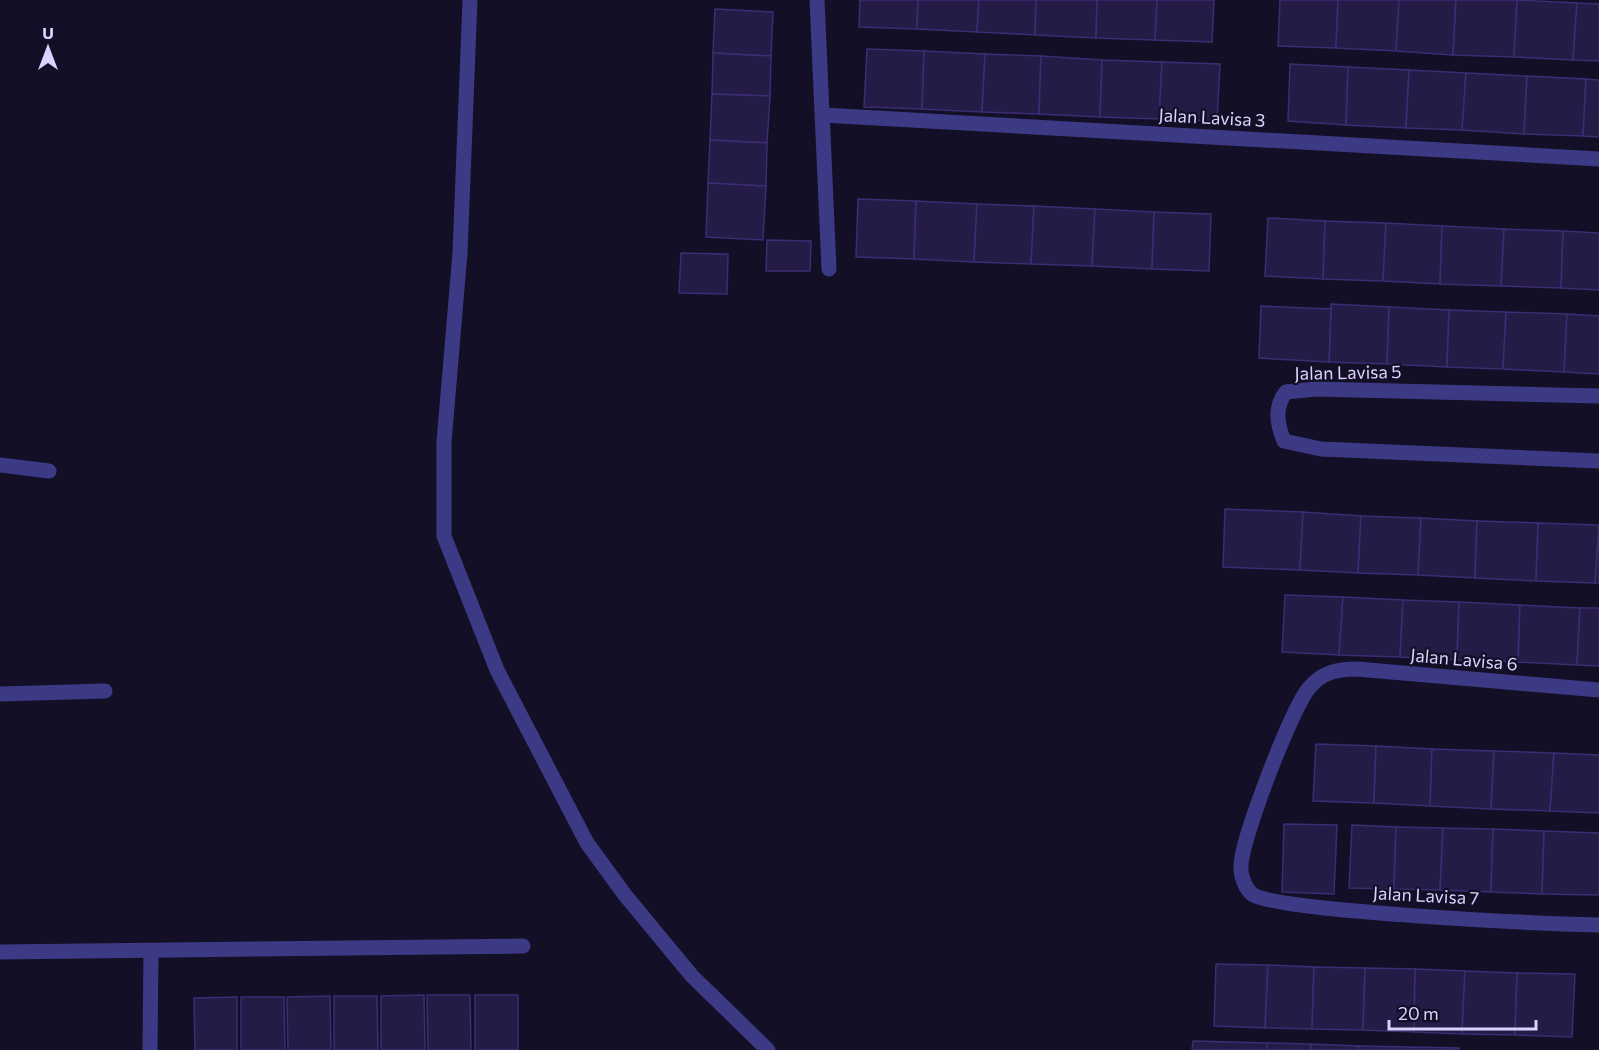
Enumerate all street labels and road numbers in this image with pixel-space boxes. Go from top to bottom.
street label: Jalan Lavisa 3 [1158,103,1266,131]
street label: Jalan Lavisa 5 [1294,360,1402,384]
street label: Jalan Lavisa 6 [1409,643,1519,675]
street label: Jalan Lavisa 7 [1372,881,1480,909]

